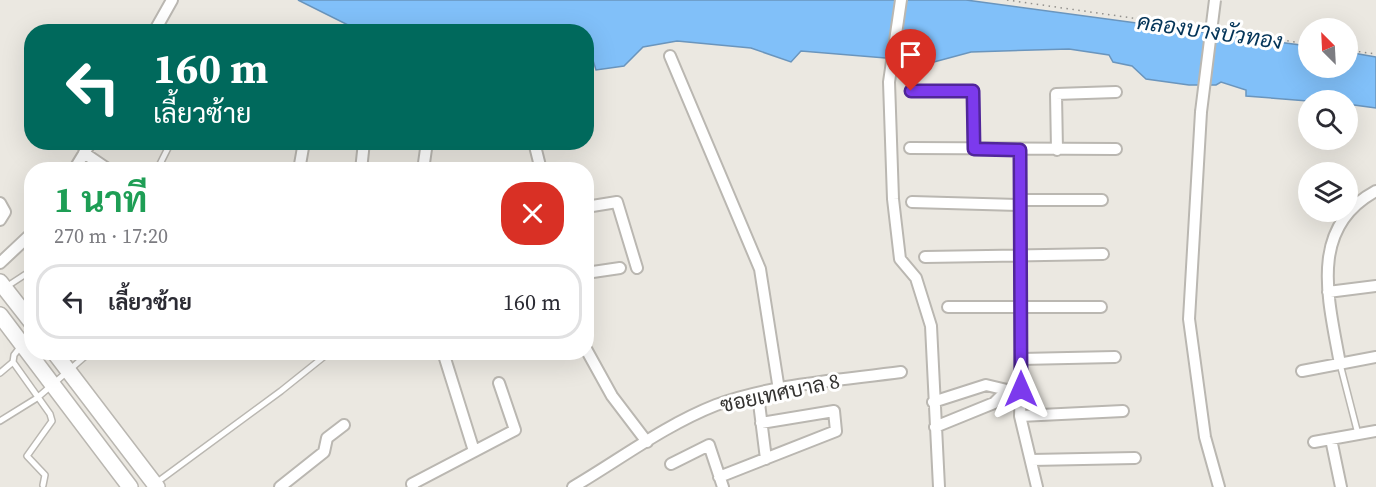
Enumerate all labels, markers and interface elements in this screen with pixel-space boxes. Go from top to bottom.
water label: คลองบางบัวทอง [1135,6,1285,56]
north arrow [1298,18,1358,78]
map controls [1298,18,1358,222]
pin [885,29,936,91]
icon: arrive [894,38,927,71]
text: 160 m [153,39,268,97]
icon: left [54,48,132,126]
button: search [1298,90,1358,150]
text: เลี้ยวซ้าย [153,95,251,132]
button: layers [1298,162,1358,222]
text: 1 นาที [54,175,147,224]
button: close [501,182,564,245]
text: 270 m · 17:20 [54,222,168,250]
icon: left [57,285,90,318]
text: เลี้ยวซ้าย [108,287,192,317]
text: 160 m [503,287,561,317]
position arrow [989,357,1053,421]
street label: ซอยเทศบาล 8 [717,366,842,419]

